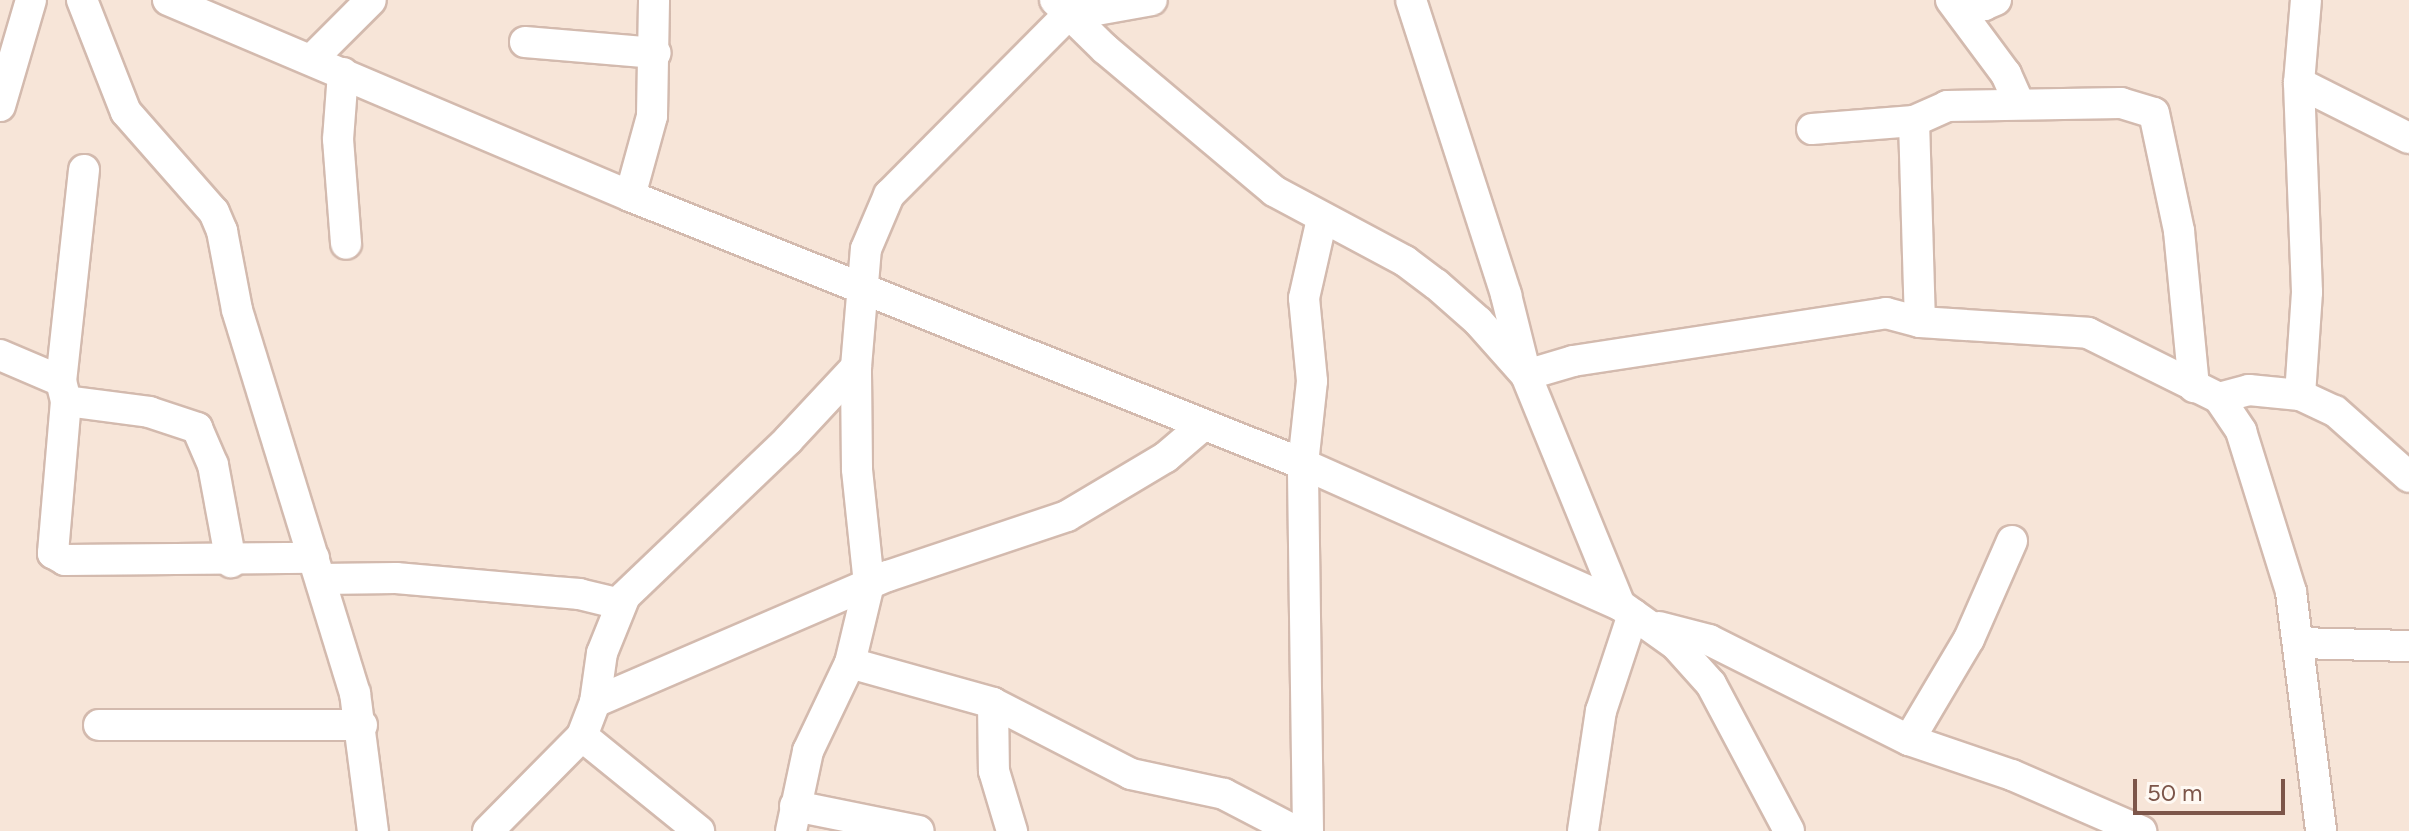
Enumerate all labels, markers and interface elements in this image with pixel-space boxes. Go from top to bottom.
scale bar [2137,763,2289,813]
text: 50 m [2147,778,2203,807]

